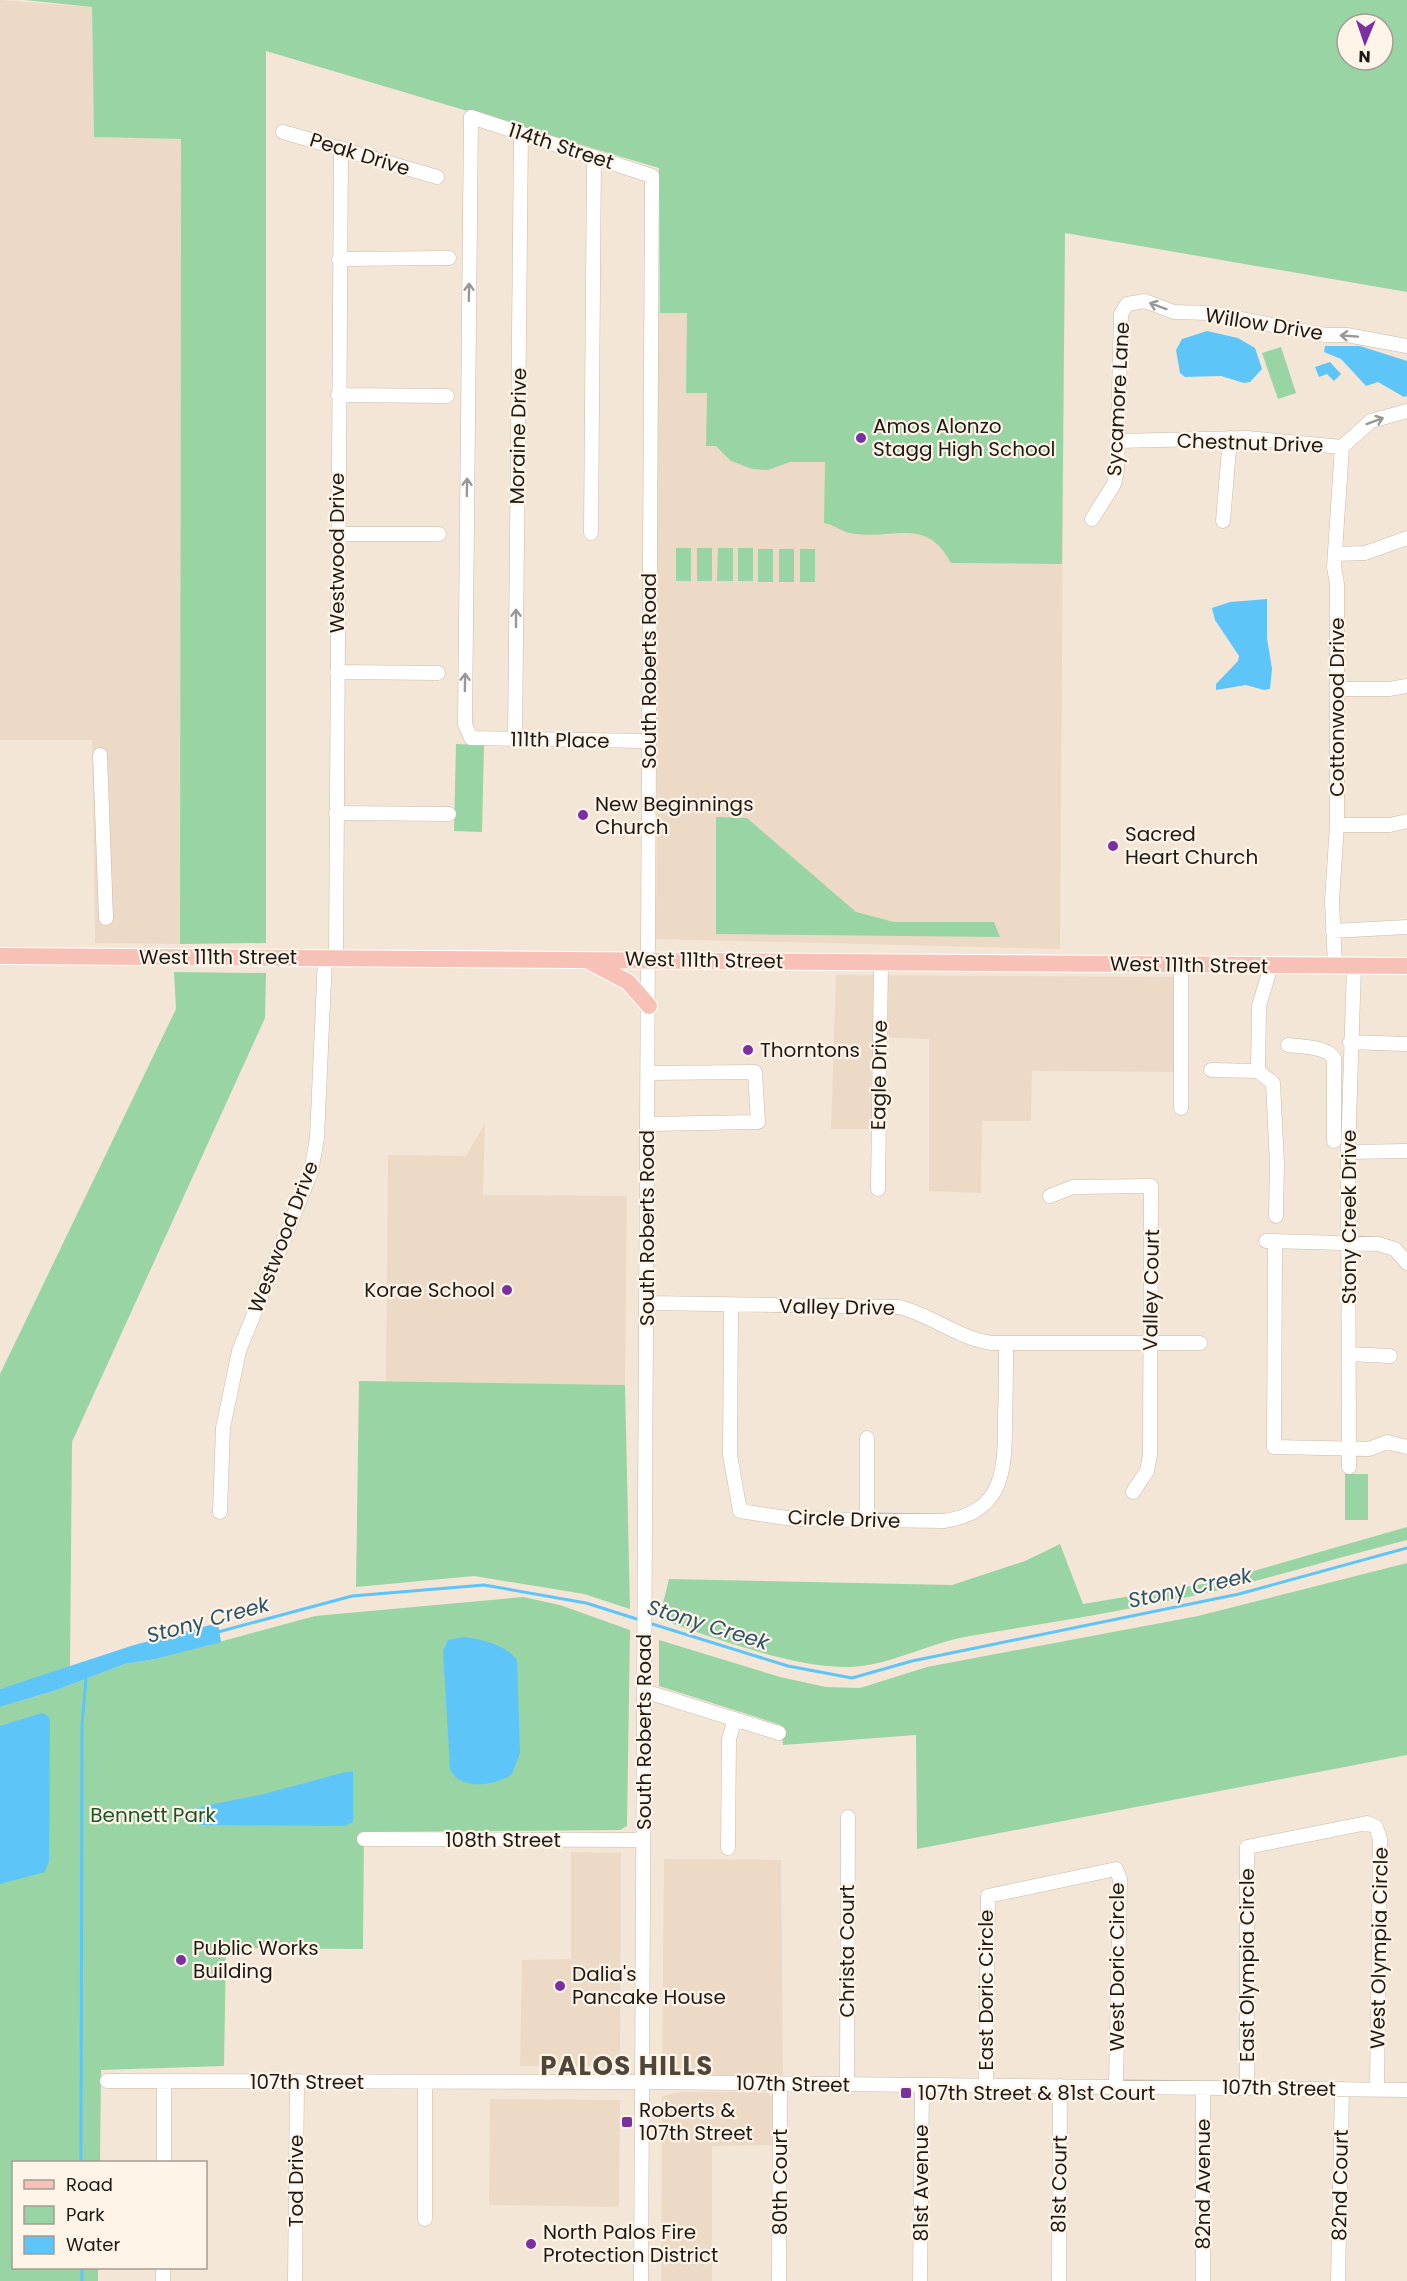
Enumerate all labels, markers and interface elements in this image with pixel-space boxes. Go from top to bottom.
north arrow [1335,12,1395,72]
text: N [1358,45,1371,68]
street label: 114th Street [505,116,617,176]
street label: Peak Drive [307,126,413,182]
one-way arrow [463,282,475,302]
one-way arrow [1149,300,1168,311]
street label: Willow Drive [1203,301,1325,347]
street label: Sycamore Lane [1100,321,1136,477]
one-way arrow [1340,330,1360,341]
street label: Moraine Drive [503,367,533,505]
place label: Amos Alonzo Stagg High School [873,412,1056,463]
one-way arrow [1365,415,1383,426]
street label: Chestnut Drive [1176,426,1324,460]
marker: Amos Alonzo Stagg High School [854,431,868,445]
street label: Westwood Drive [323,473,351,633]
one-way arrow [461,477,473,497]
street label: South Roberts Road [635,573,663,769]
one-way arrow [510,609,522,629]
street label: Cottonwood Drive [1323,617,1351,797]
one-way arrow [459,672,471,692]
street label: 111th Place [510,725,610,755]
place label: New Beginnings Church [595,790,754,841]
marker: New Beginnings Church [576,808,590,822]
place label: Sacred Heart Church [1125,820,1258,871]
marker: Sacred Heart Church [1106,839,1120,853]
street label: West 111th Street [139,943,297,971]
street label: West 111th Street [625,945,783,975]
street label: West 111th Street [1110,950,1268,980]
street label: Eagle Drive [864,1020,894,1130]
place label: Thorntons [760,1036,860,1064]
marker: Thorntons [741,1043,755,1057]
street label: South Roberts Road [633,1130,661,1326]
street label: Stony Creek Drive [1335,1130,1363,1304]
street label: Westwood Drive [241,1157,325,1317]
street label: Valley Court [1136,1229,1166,1351]
place label: Korae School [364,1276,495,1304]
marker: Korae School [500,1283,514,1297]
street label: Valley Drive [779,1292,895,1322]
street label: Circle Drive [787,1503,901,1535]
water label: Stony Creek [1125,1560,1256,1615]
water label: Stony Creek [143,1589,273,1650]
water label: Stony Creek [644,1592,774,1657]
street label: South Roberts Road [630,1634,658,1830]
park label: Bennett Park [90,1801,216,1829]
street label: 108th Street [445,1826,561,1854]
street label: West Olympia Circle [1363,1847,1395,2049]
street label: East Olympia Circle [1233,1868,1261,2062]
street label: West Doric Circle [1103,1882,1131,2052]
street label: Christa Court [833,1885,861,2017]
street label: East Doric Circle [972,1910,1000,2070]
place label: Public Works Building [193,1934,319,1985]
marker: Public Works Building [174,1953,188,1967]
place label: Dalia's Pancake House [572,1960,726,2011]
marker: Dalia's Pancake House [553,1979,567,1993]
district label: PALOS HILLS [540,2048,714,2084]
street label: 107th Street [250,2068,364,2096]
street label: 107th Street [736,2069,850,2099]
street label: 107th Street [1222,2073,1336,2103]
place label: 107th Street & 81st Court [918,2079,1155,2107]
marker: 107th Street & 81st Court [899,2086,913,2100]
place label: Roberts & 107th Street [639,2096,753,2147]
marker: Roberts & 107th Street [620,2115,634,2129]
street label: 82nd Avenue [1189,2119,1217,2249]
street label: 81st Avenue [907,2124,935,2242]
street label: 80th Court [766,2129,794,2235]
street label: 82nd Court [1325,2129,1355,2241]
street label: Tod Drive [282,2135,310,2227]
street label: 81st Court [1044,2135,1074,2233]
legend [12,2161,207,2269]
text: Road [66,2172,113,2197]
text: Park [66,2202,105,2227]
place label: North Palos Fire Protection District [543,2218,718,2269]
text: Water [66,2232,120,2257]
marker: North Palos Fire Protection District [524,2237,538,2251]

